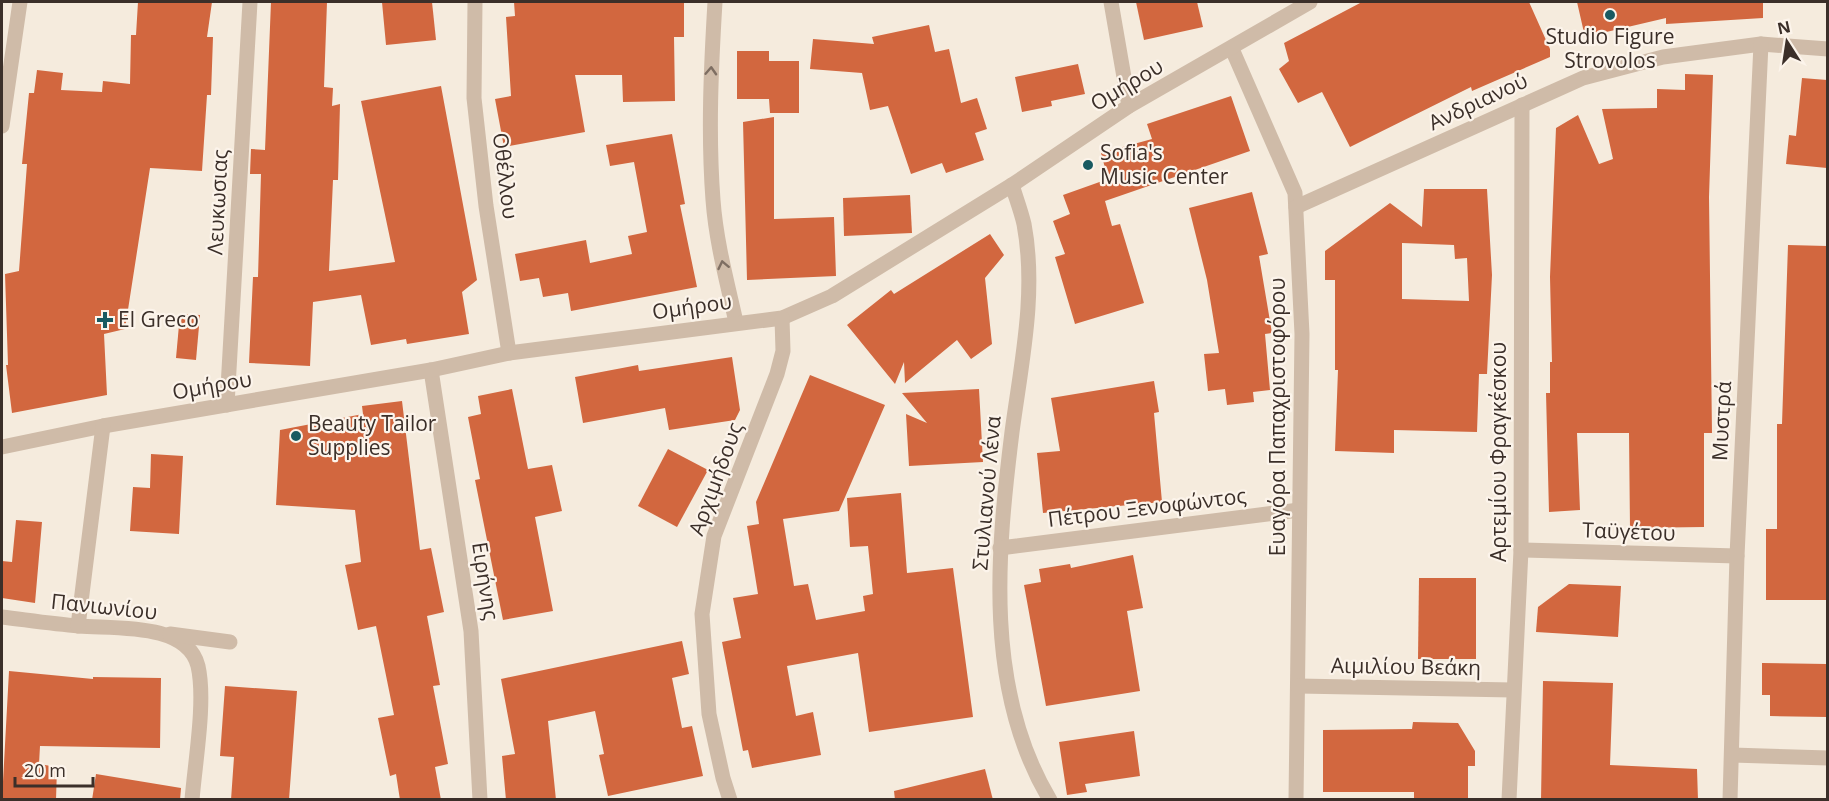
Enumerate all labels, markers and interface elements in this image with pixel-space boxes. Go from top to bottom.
marker: Studio Figure Strovolos [1603,8,1617,22]
north arrow [1757,12,1817,72]
text: N [1775,15,1793,39]
place label: Studio Figure Strovolos [1546,22,1674,74]
street label: Ομήρου [1085,51,1168,117]
street label: Ανδριανού [1423,66,1532,136]
one-way arrow [705,67,718,76]
street label: Οθέλλου [487,131,525,221]
place label: Sofia's Music Center [1100,138,1229,190]
street label: Λευκωσιας [200,148,234,255]
marker: Sofia's Music Center [1081,158,1095,172]
one-way arrow [718,261,731,271]
street label: Ευαγόρα Παπαχριστοφόρου [1263,278,1291,556]
street label: Ομήρου [650,287,734,325]
place label: El Greco [118,305,199,333]
marker: El Greco [96,311,114,329]
street label: Αρτεμίου Φραγκέσκου [1484,342,1512,562]
street label: Ομήρου [170,364,254,406]
street label: Μυστρά [1705,380,1737,462]
place label: Beauty Tailor Supplies [308,409,437,461]
street label: Στυλιανού Λένα [965,414,1007,571]
street label: Αρχιμήδους [682,418,748,539]
marker: Beauty Tailor Supplies [289,429,303,443]
street label: Πέτρου Ξενοφώντος [1046,481,1248,533]
street label: Ταϋγέτου [1582,515,1676,547]
street label: Ειρήνης [466,540,506,622]
street label: Πανιωνίου [50,587,159,626]
street label: Αιμιλίου Βεάκη [1331,651,1481,681]
scale bar [15,750,93,788]
text: 20 m [24,758,66,782]

